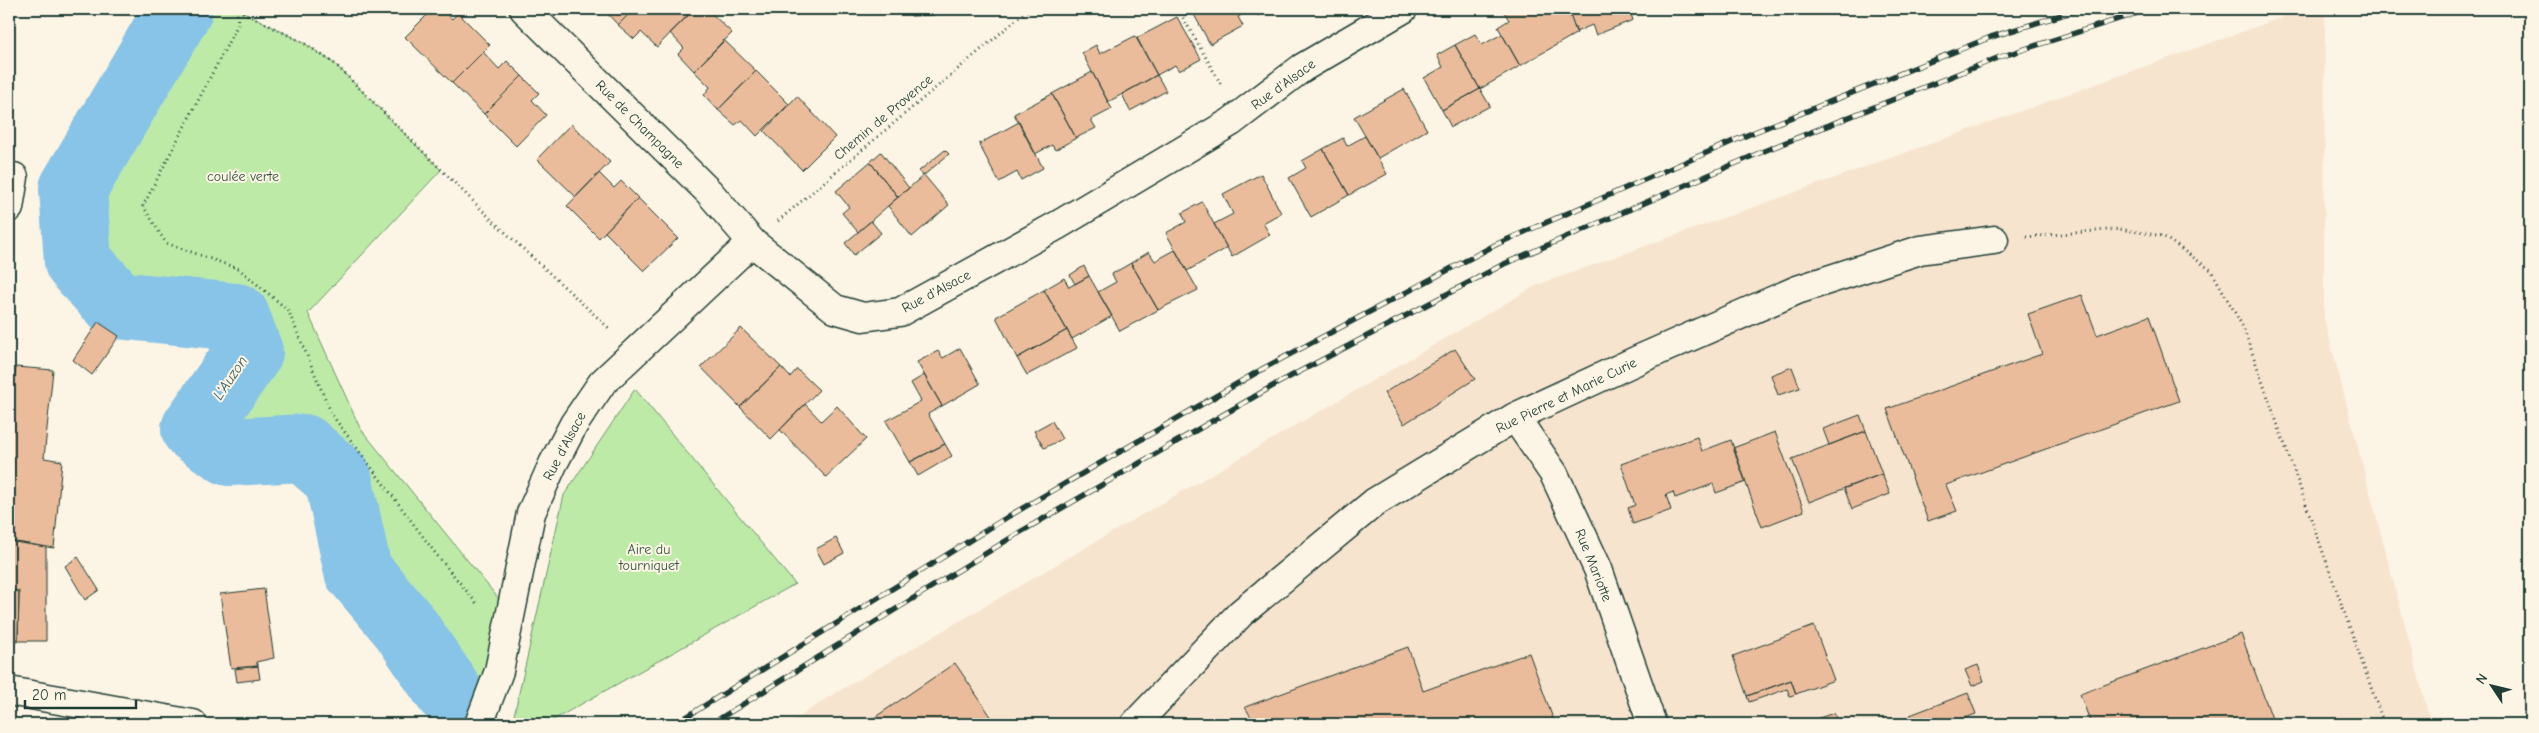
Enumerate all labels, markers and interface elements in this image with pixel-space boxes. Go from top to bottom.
street label: Rue d'Alsace [1248,55,1319,113]
street label: Chemin de Provence [830,71,936,164]
street label: Rue de Champagne [592,77,687,172]
park label: coulée verte [207,168,279,185]
street label: Rue d'Alsace [899,266,973,317]
water label: L'Auzon [209,353,251,403]
street label: Rue Pierre et Marie Curie [1493,354,1639,437]
street label: Rue d'Alsace [539,409,590,483]
street label: Rue Mariotte [1571,526,1616,604]
park label: Aire du tourniquet [618,541,680,574]
north arrow [2466,660,2516,710]
text: N [2472,670,2491,687]
scale bar [25,678,136,710]
text: 20 m [32,686,66,704]

